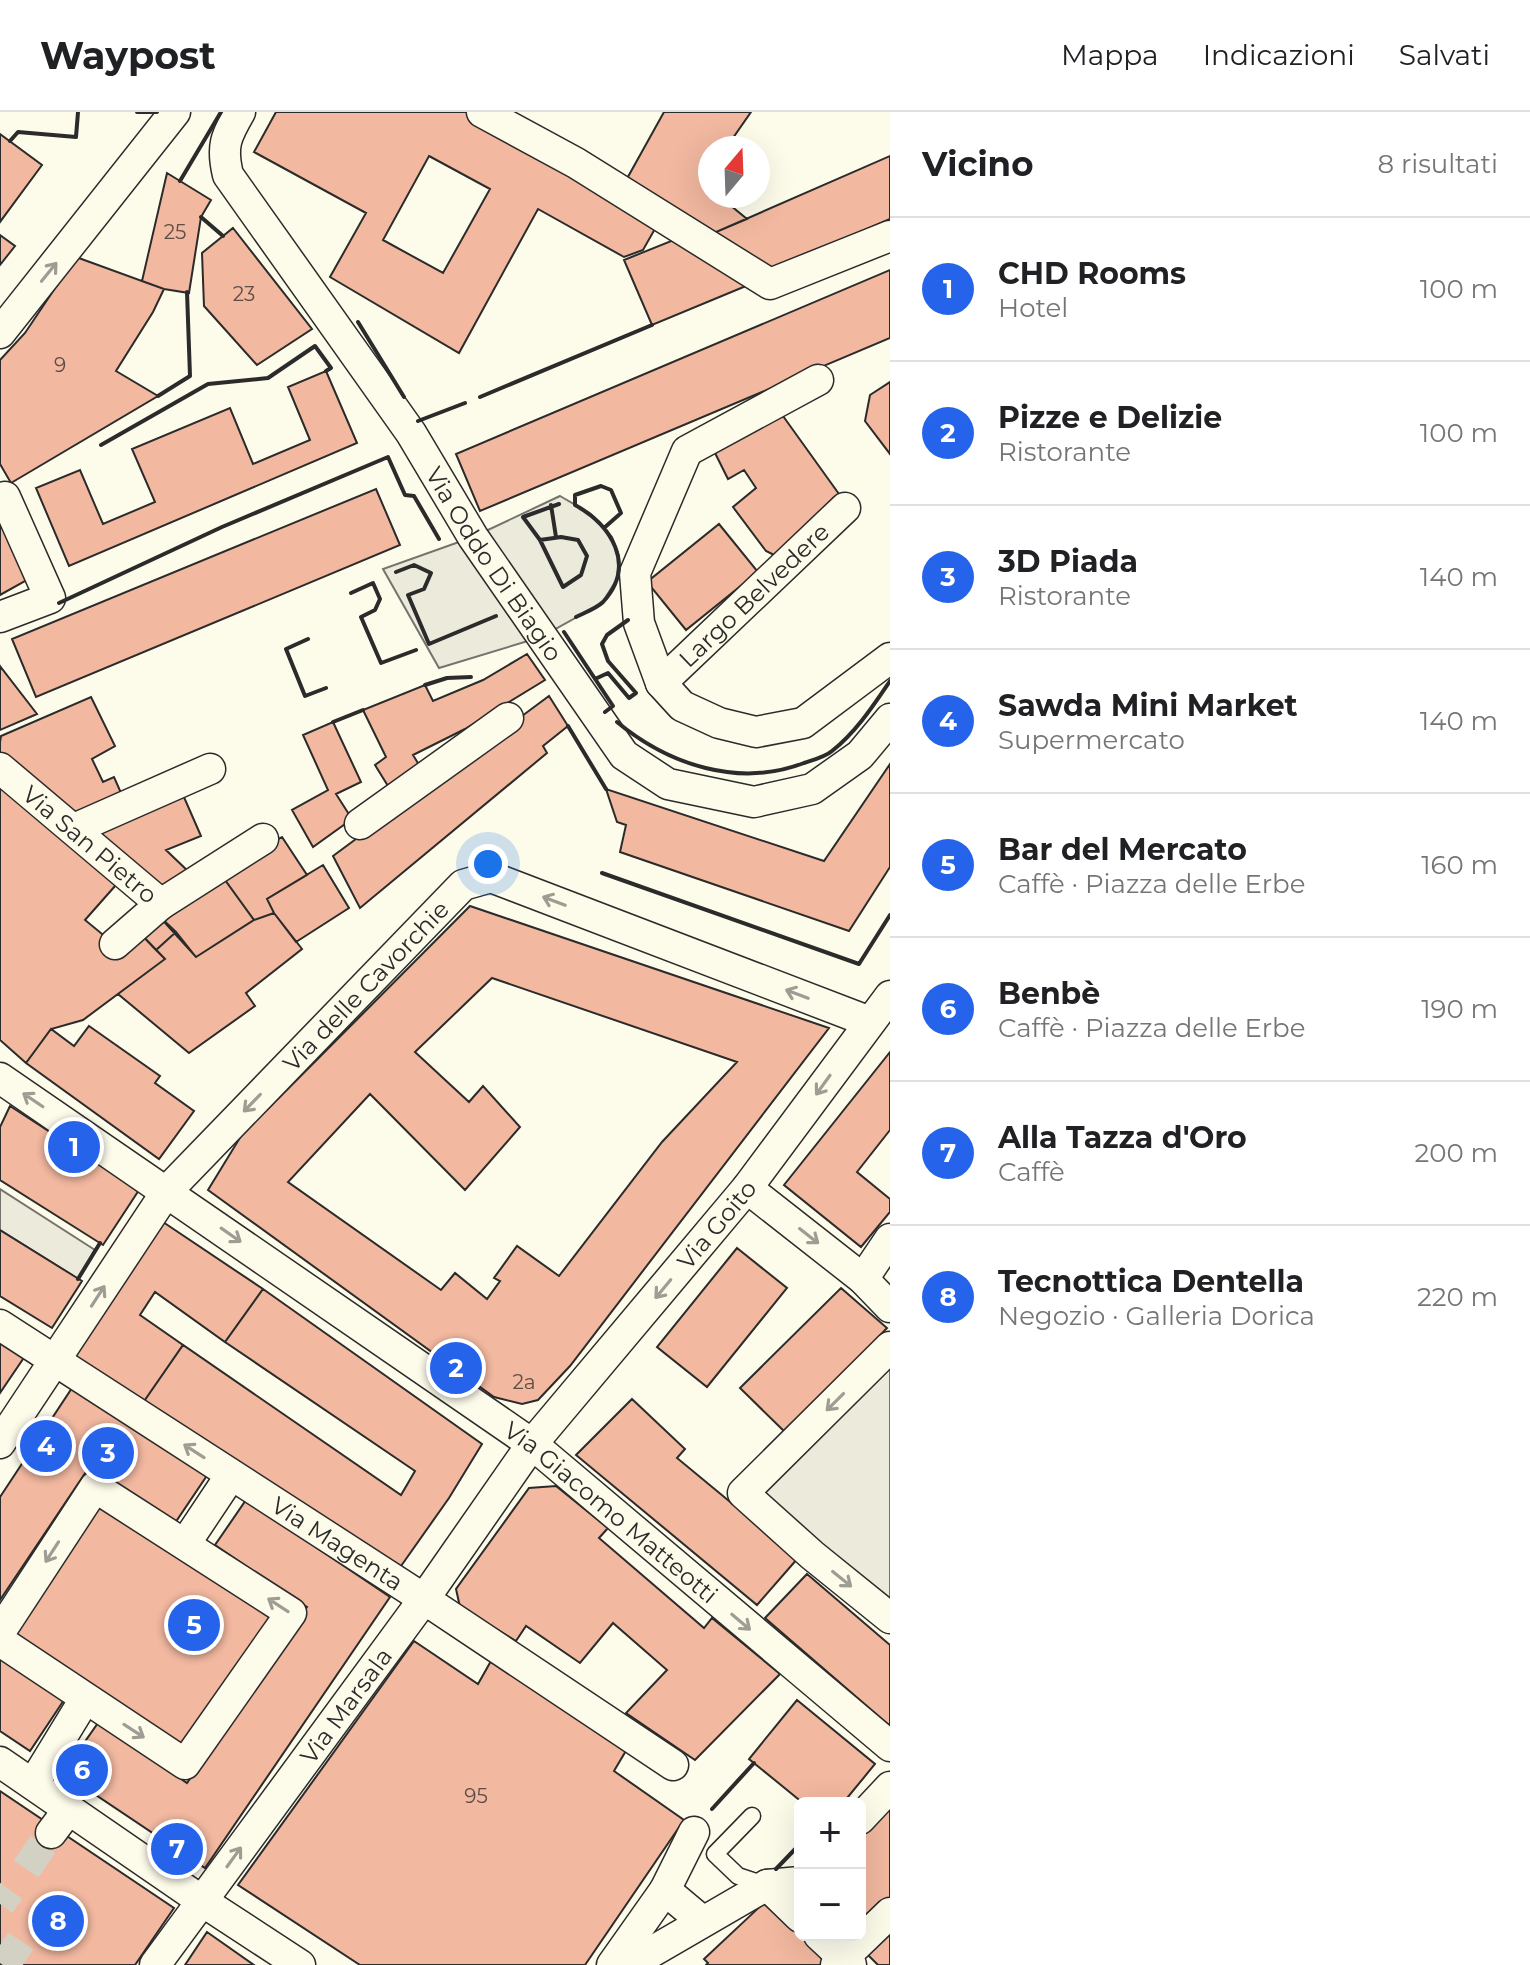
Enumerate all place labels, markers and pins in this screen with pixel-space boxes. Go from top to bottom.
pin: 1 [48,1117,100,1177]
pin: 2 [430,1338,482,1398]
pin: 4 [20,1416,72,1476]
pin: 3 [82,1423,134,1483]
pin: 5 [168,1595,220,1655]
pin: 6 [56,1740,108,1800]
pin: 7 [151,1819,203,1879]
pin: 8 [32,1891,84,1951]

